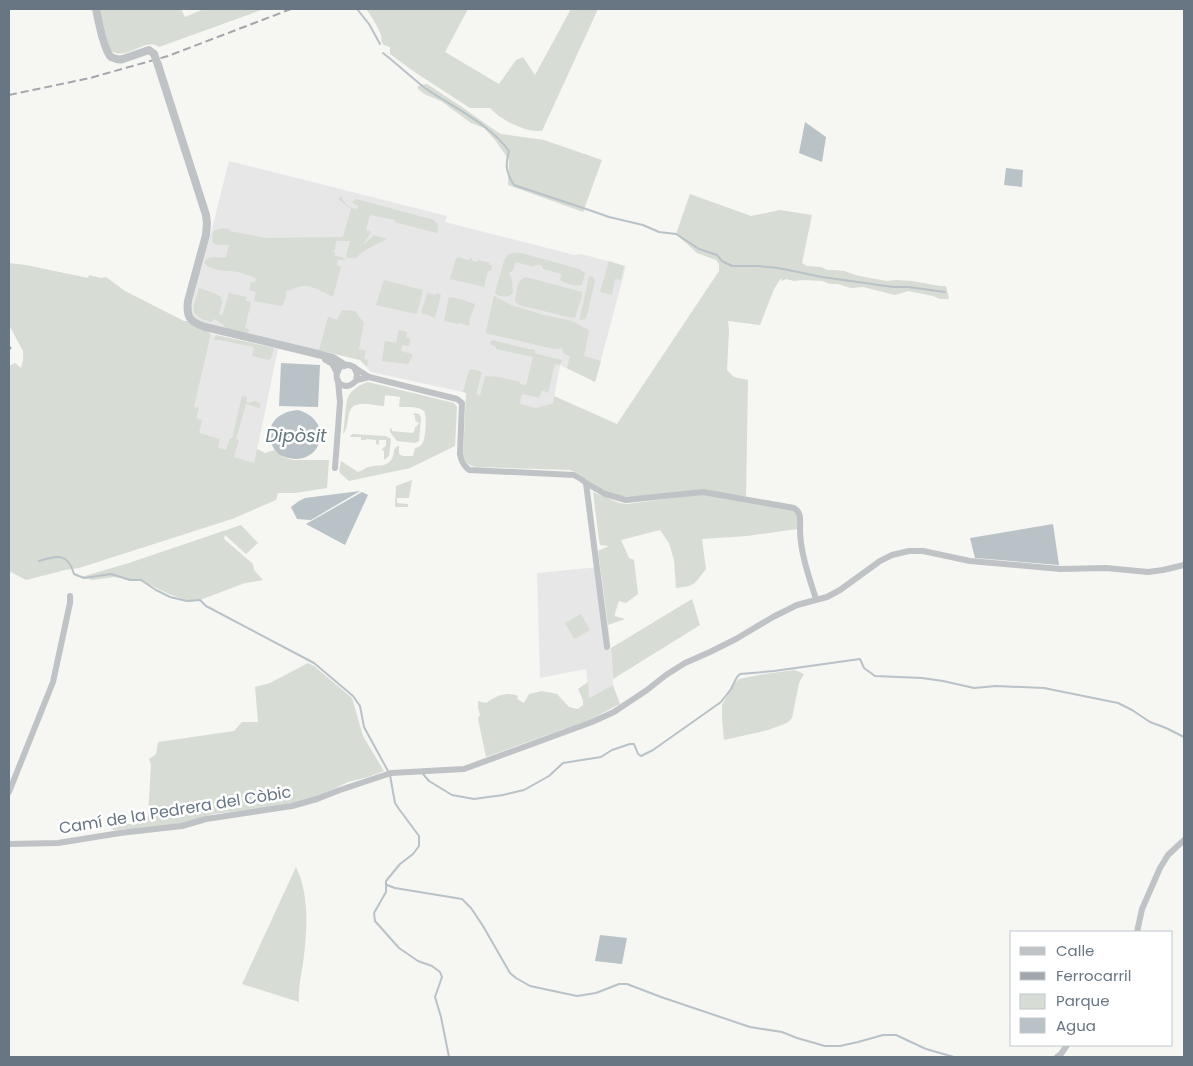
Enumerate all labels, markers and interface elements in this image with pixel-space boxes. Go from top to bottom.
water label: Dipòsit [265,423,327,448]
street label: Camí de la Pedrera del Còbic [57,780,293,840]
legend [1010,931,1173,1046]
text: Calle [1056,940,1094,961]
text: Ferrocarril [1056,965,1131,986]
text: Parque [1056,990,1109,1011]
text: Agua [1056,1015,1096,1036]

